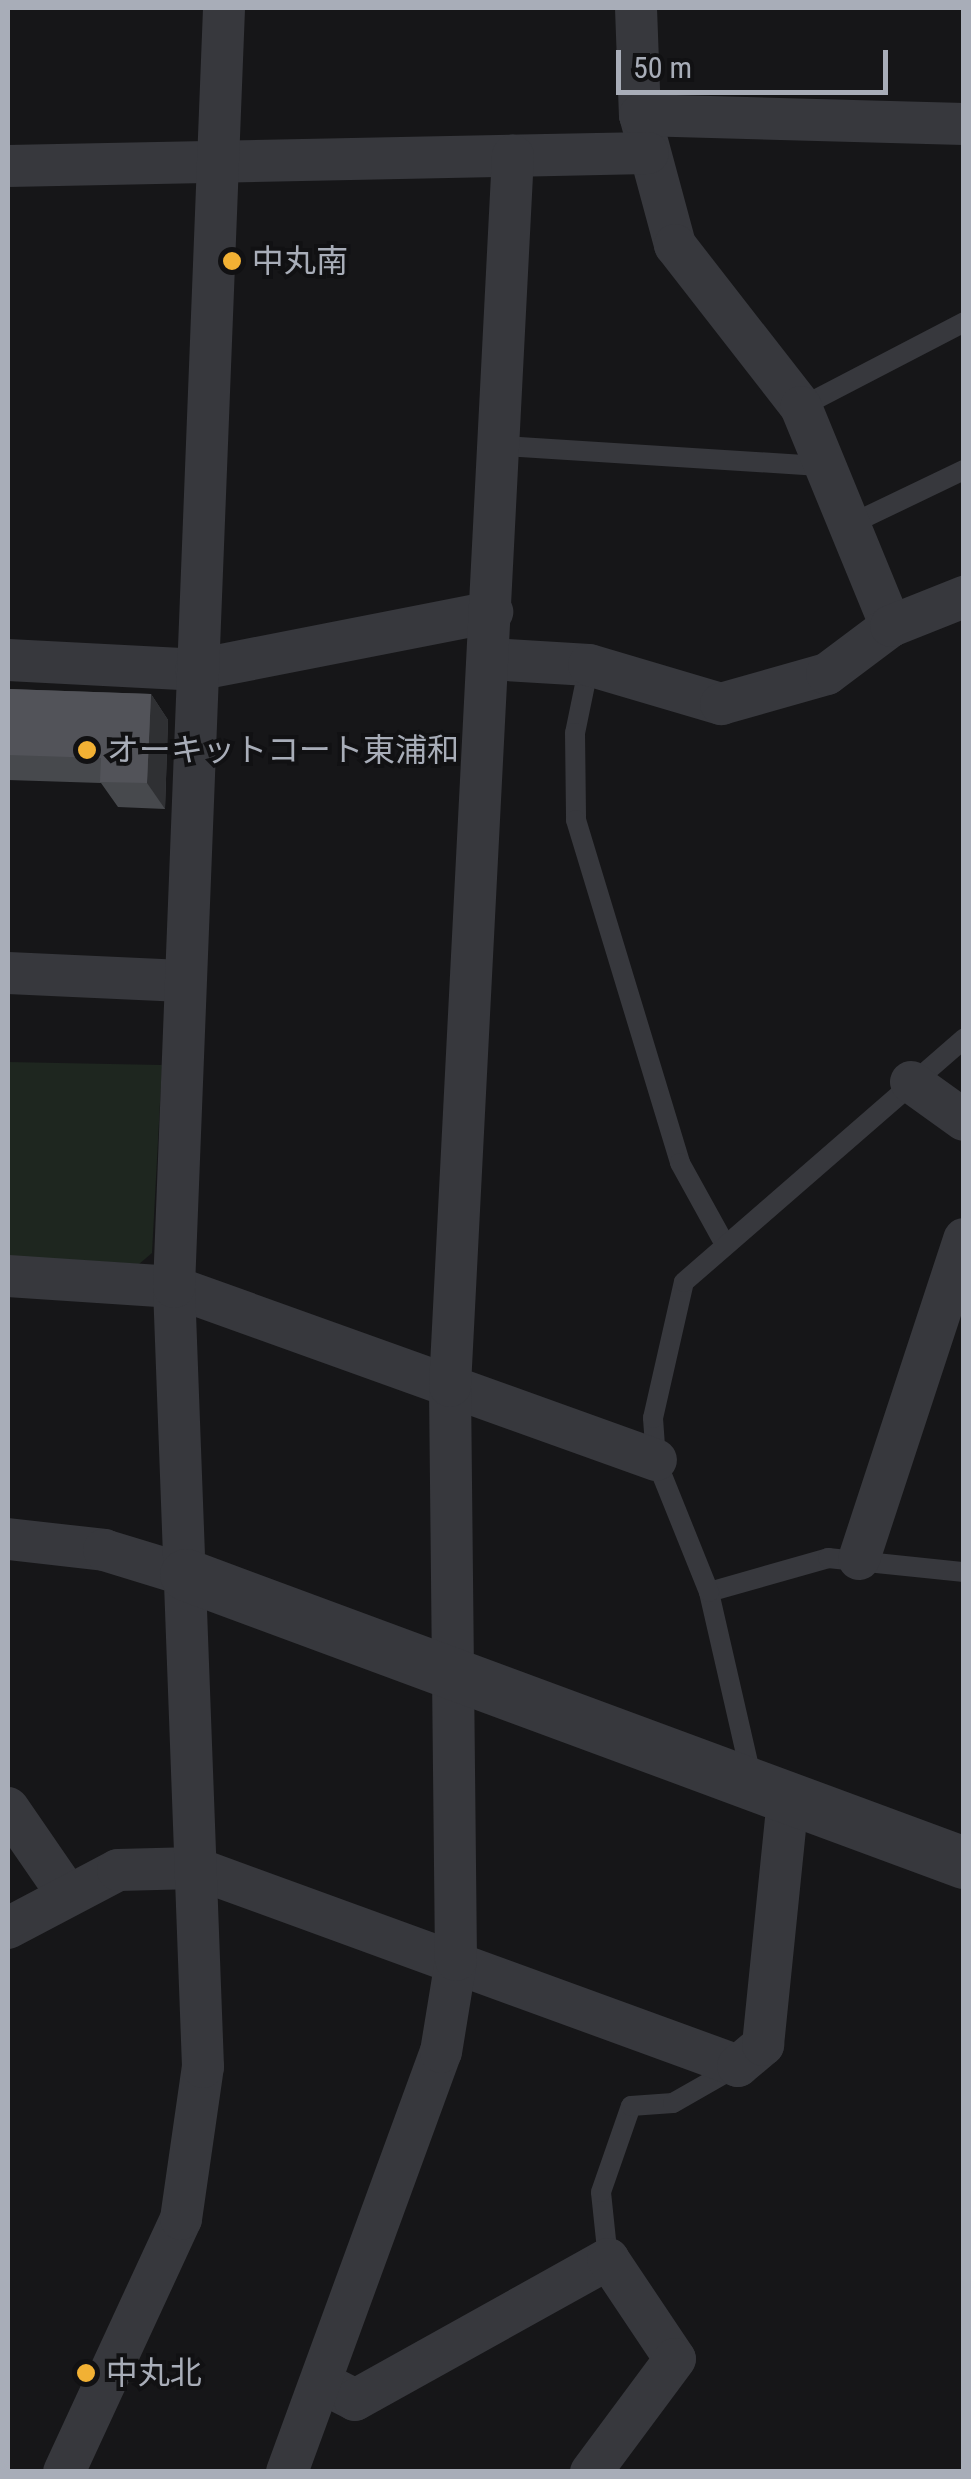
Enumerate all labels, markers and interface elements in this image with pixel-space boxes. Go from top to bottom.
scale bar [621,30,894,92]
text: 50 m [633,50,692,85]
place label: 中丸南 [252,242,348,280]
marker: 中丸南 [221,250,243,272]
place label: オーキットコート東浦和 [107,731,459,769]
marker: オーキットコート東浦和 [76,739,98,761]
place label: 中丸北 [106,2354,202,2392]
marker: 中丸北 [75,2362,97,2384]

